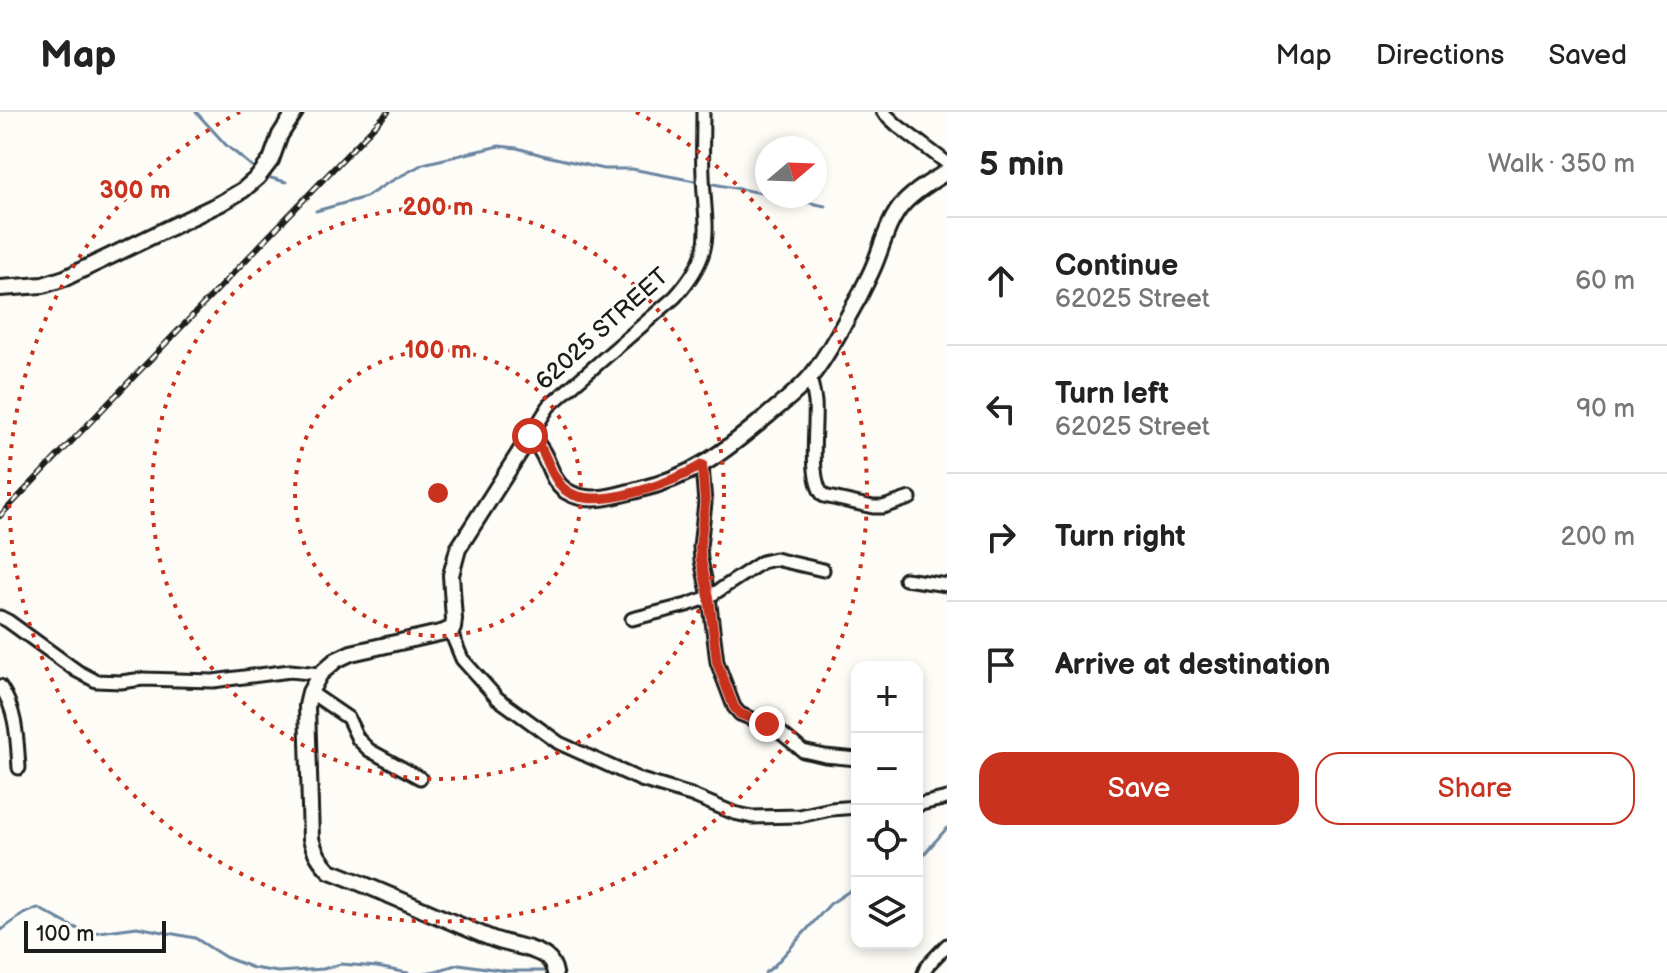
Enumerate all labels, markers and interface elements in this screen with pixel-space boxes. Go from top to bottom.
text: Map [40,33,116,78]
text: Map [1275,39,1332,72]
text: Directions [1376,39,1504,72]
text: Saved [1548,39,1627,72]
north arrow [755,136,827,208]
text: 5 min [979,144,1064,185]
text: Walk · 350 m [1488,149,1635,180]
text: 300 m [100,176,170,205]
text: 200 m [403,193,473,222]
text: Continue [1055,248,1178,284]
icon: ahead [979,259,1023,303]
street label: 62025 STREET [530,261,675,396]
text: 60 m [1575,266,1635,297]
text: 62025 Street [1055,284,1210,315]
text: 100 m [405,336,471,365]
text: Turn left [1055,376,1169,412]
icon: left [979,387,1023,431]
text: 90 m [1576,394,1635,425]
text: 62025 Street [1055,412,1210,443]
route start [512,418,548,454]
centre of rings [424,479,452,507]
icon: right [979,515,1023,559]
text: Turn right [1055,519,1186,555]
text: 200 m [1561,522,1635,553]
icon: arrive [979,643,1023,687]
text: Arrive at destination [1055,647,1331,683]
map controls [851,661,923,949]
button: + [851,661,923,733]
route end [749,706,785,742]
button: − [851,733,923,805]
button: Save [979,752,1299,825]
button: Share [1315,752,1635,825]
button: locate [851,805,923,877]
button: layers [851,877,923,949]
scale bar [24,917,166,953]
text: 100 m [36,921,95,948]

